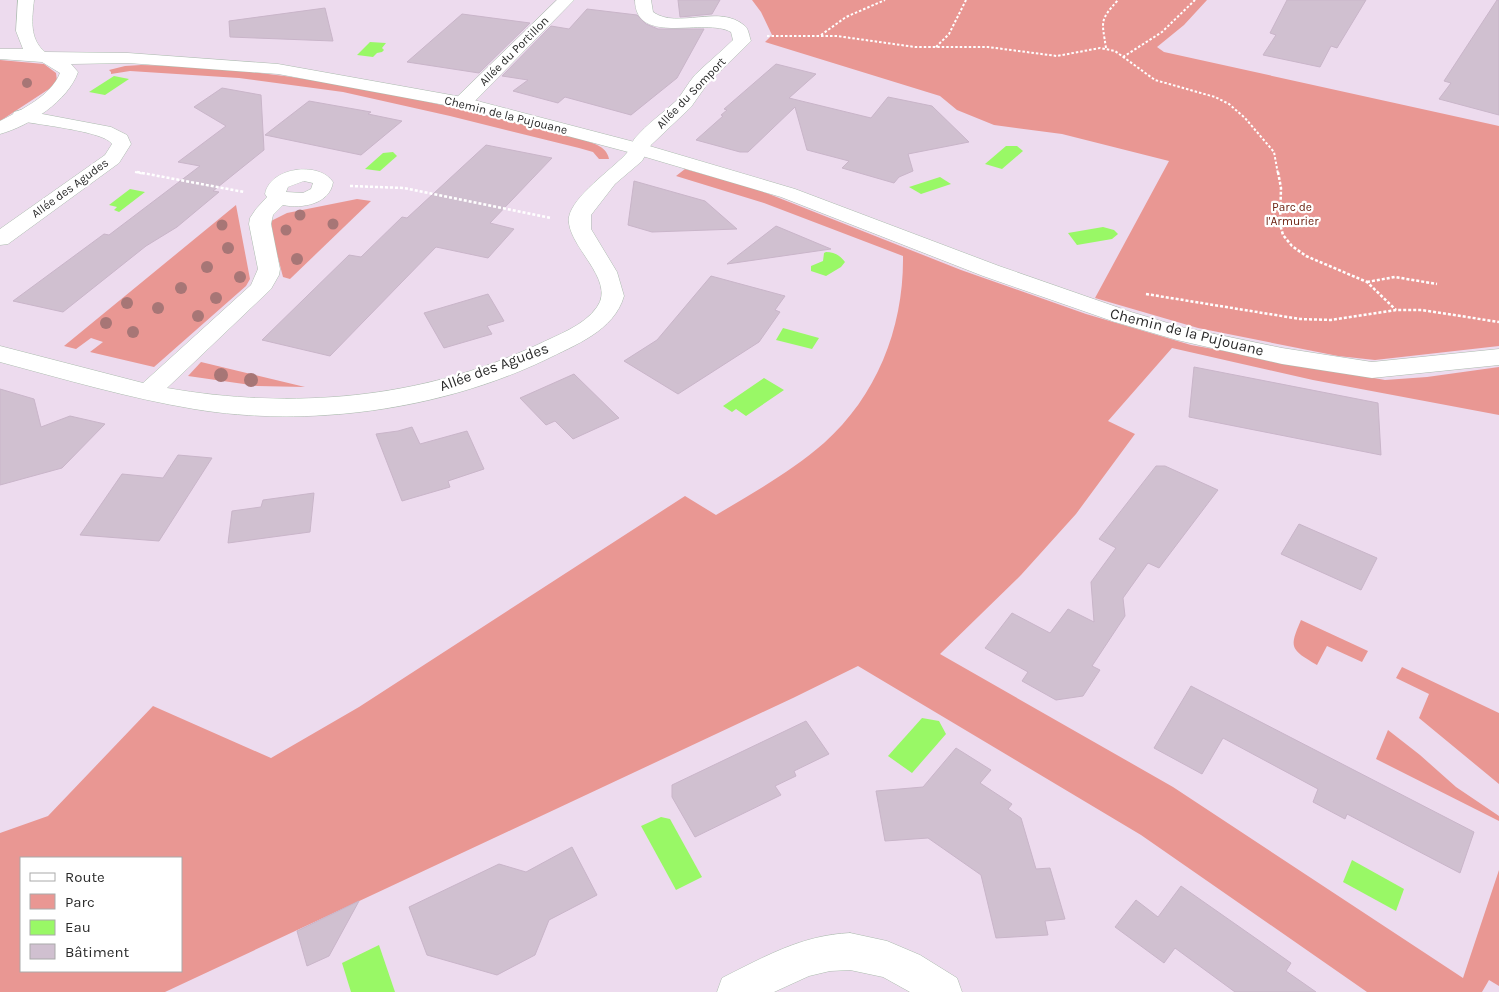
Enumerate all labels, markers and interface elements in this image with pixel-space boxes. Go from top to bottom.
street label: Allée du Portillon [476,13,552,89]
street label: Allée du Somport [653,54,729,131]
street label: Chemin de la Pujouane [443,93,569,137]
street label: Allée des Agudes [29,155,111,221]
park label: Parc de l'Armurier [1265,200,1319,228]
street label: Chemin de la Pujouane [1108,304,1266,360]
street label: Allée des Agudes [437,339,551,395]
legend [20,857,182,972]
text: Route [65,868,105,886]
text: Parc [65,893,95,911]
text: Eau [65,918,91,936]
text: Bâtiment [65,943,129,961]

